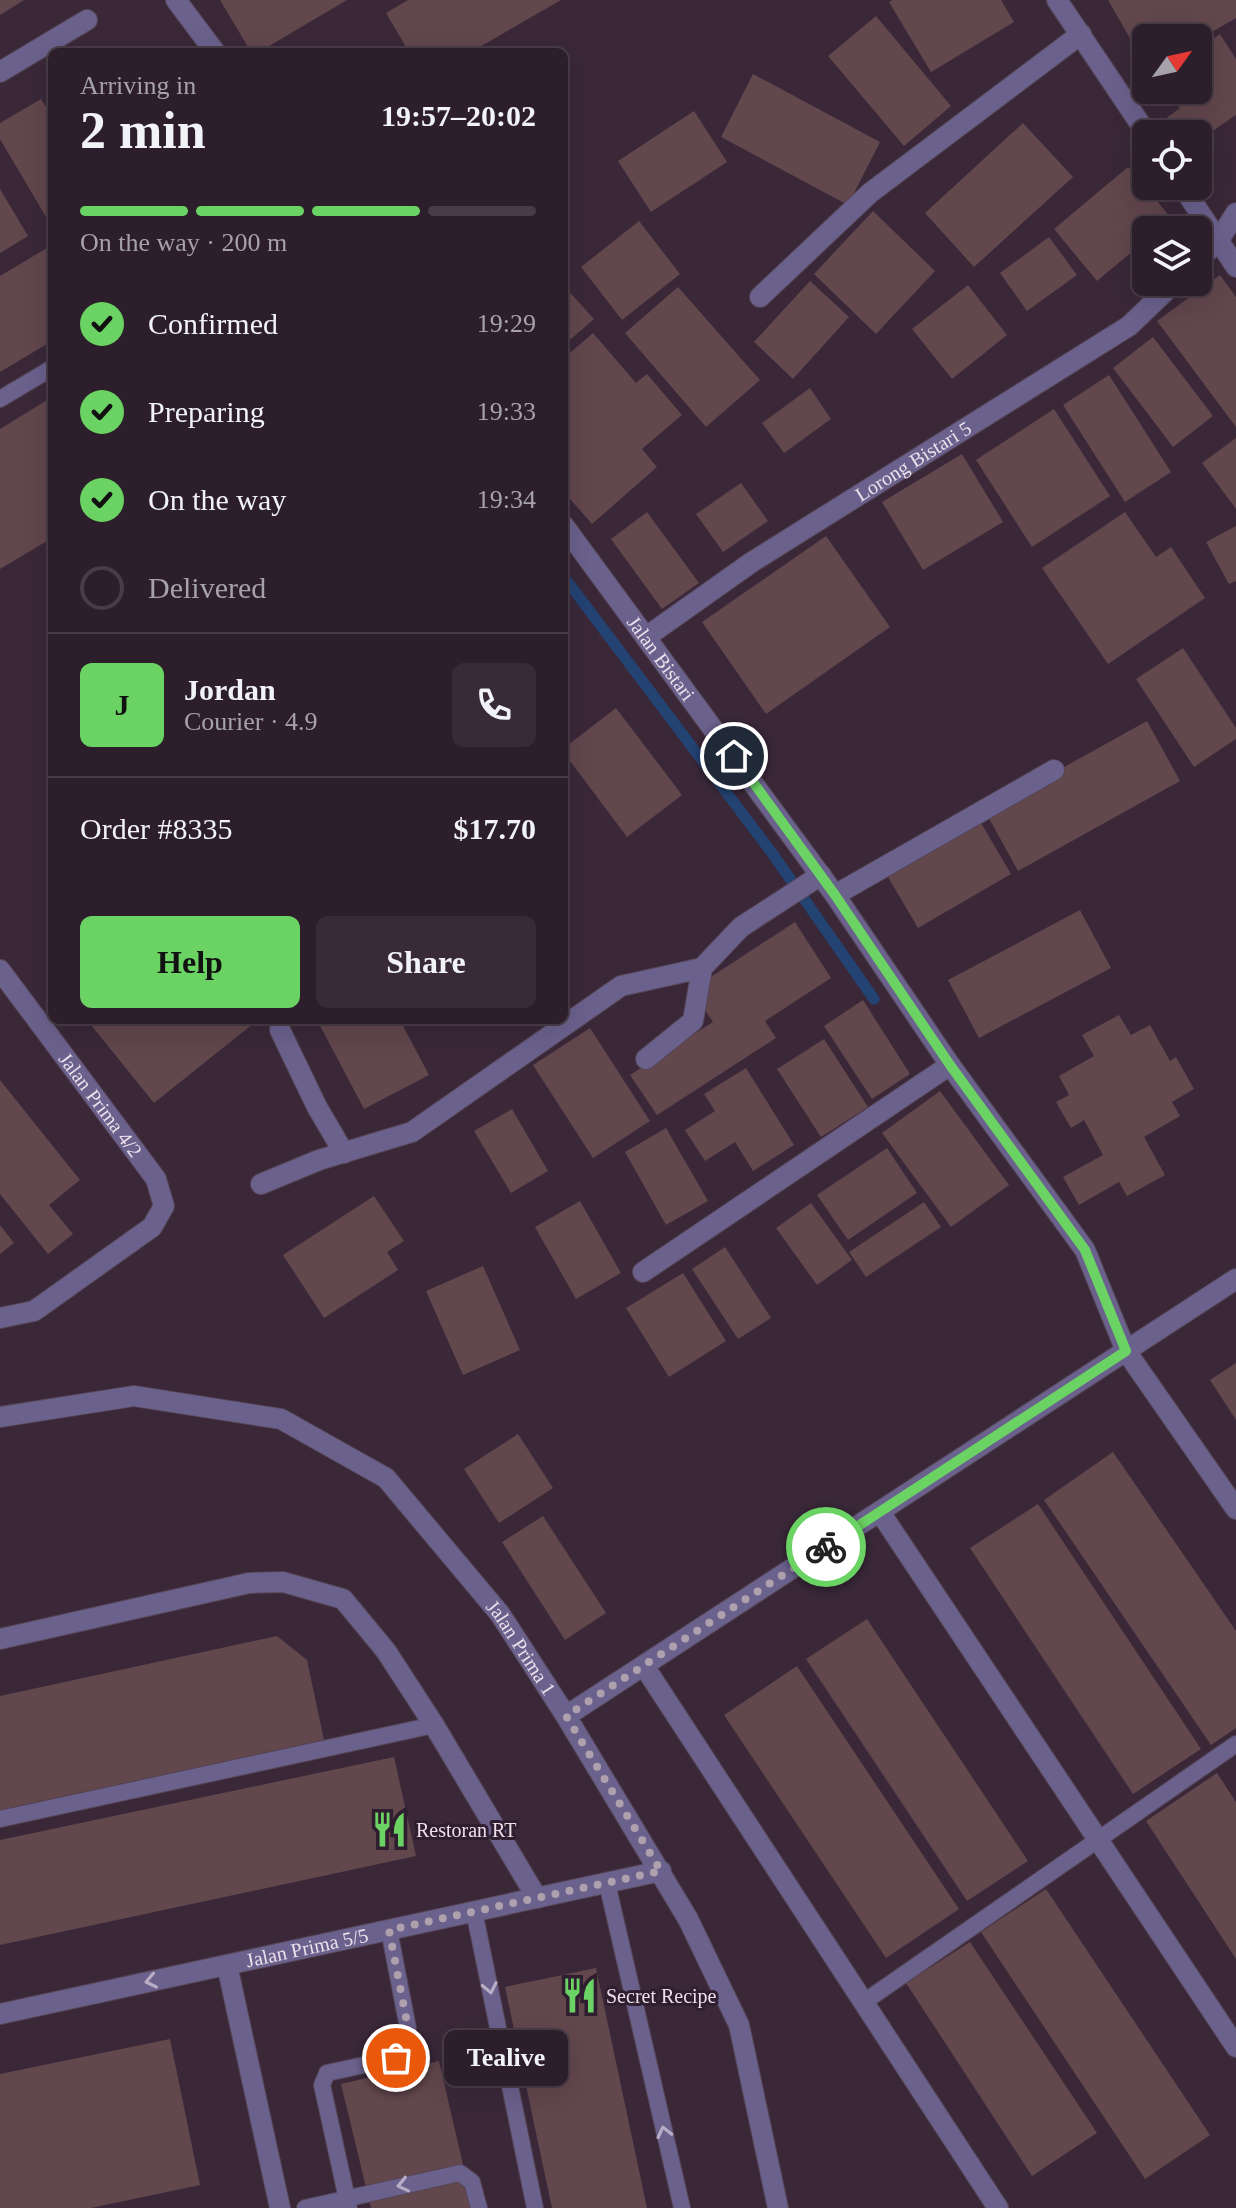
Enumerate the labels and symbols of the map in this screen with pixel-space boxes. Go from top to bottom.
north arrow [1132,24,1212,104]
street label: Lorong Bistari 5 [851,417,975,506]
street label: Jalan Bistari [623,612,700,705]
pin [700,722,768,790]
street label: Jalan Prima 4/2 [54,1048,147,1161]
courier [786,1507,866,1587]
street label: Jalan Prima 1 [482,1596,560,1699]
restaurant icon: Restoran RT [371,1811,409,1849]
place label: Restoran RT [416,1819,516,1841]
street label: Jalan Prima 5/5 [244,1924,370,1972]
one-way arrow [144,1972,157,1989]
restaurant icon: Secret Recipe [561,1977,599,2015]
one-way arrow [480,1981,497,1994]
place label: Secret Recipe [606,1985,717,2008]
pin [362,2024,430,2092]
callout: Tealive [444,2030,568,2086]
one-way arrow [656,2126,673,2139]
one-way arrow [397,2176,411,2193]

